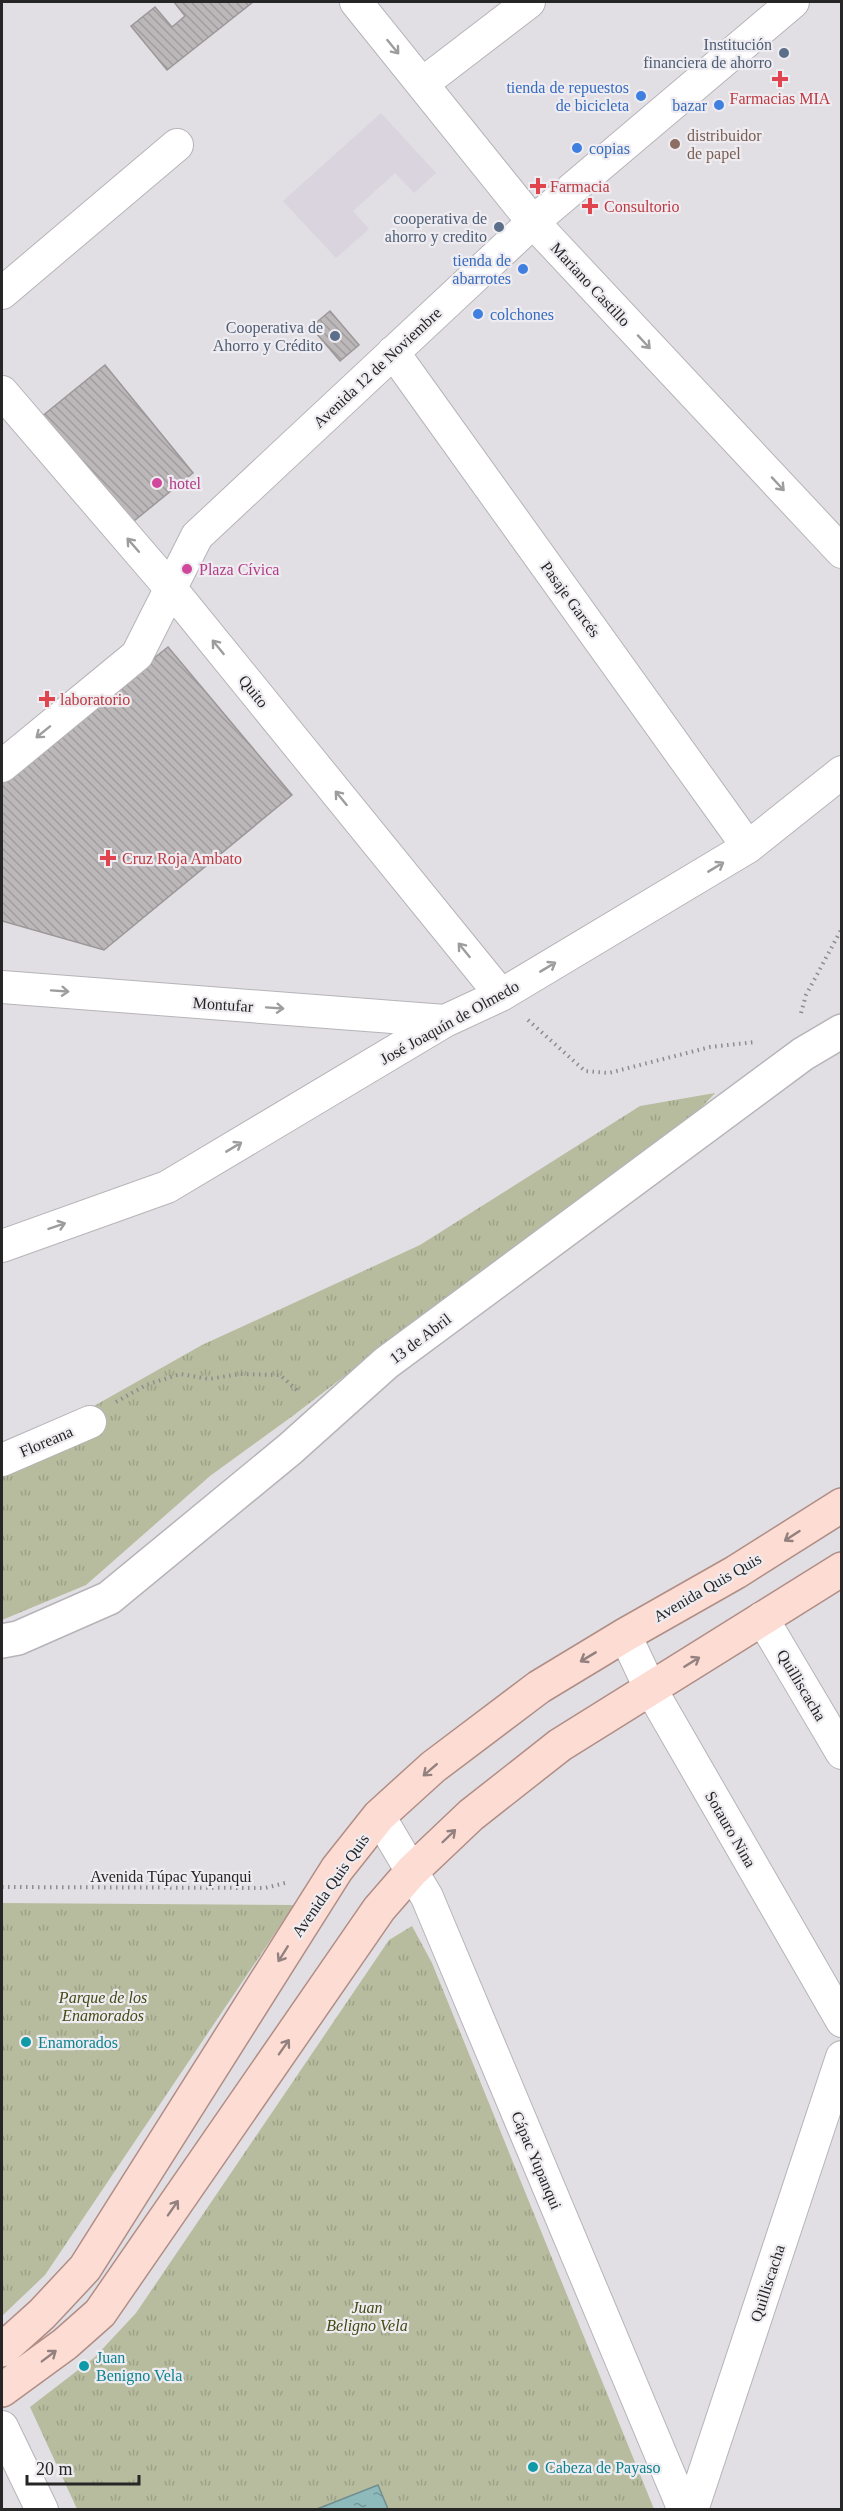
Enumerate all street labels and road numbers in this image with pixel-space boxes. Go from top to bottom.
street label: Mariano Castillo [548,239,634,330]
street label: Avenida 12 de Noviembre [310,304,445,431]
street label: Pasaje Garcés [537,558,604,641]
street label: Quito [236,672,272,711]
street label: José Joaquín de Olmedo [377,977,522,1069]
street label: Montufar [192,994,254,1015]
street label: 13 de Abril [386,1310,455,1367]
street label: Floreana [17,1423,75,1460]
street label: Avenida Quis Quis [650,1550,764,1625]
street label: Quilliscacha [774,1647,829,1724]
street label: Sotauro Nina [702,1788,759,1870]
street label: Avenida Quis Quis [289,1831,372,1940]
street label: Avenida Túpac Yupanqui [90,1868,252,1886]
street label: Cápac Yupanqui [507,2109,565,2213]
street label: Quilliscacha [747,2243,788,2324]

